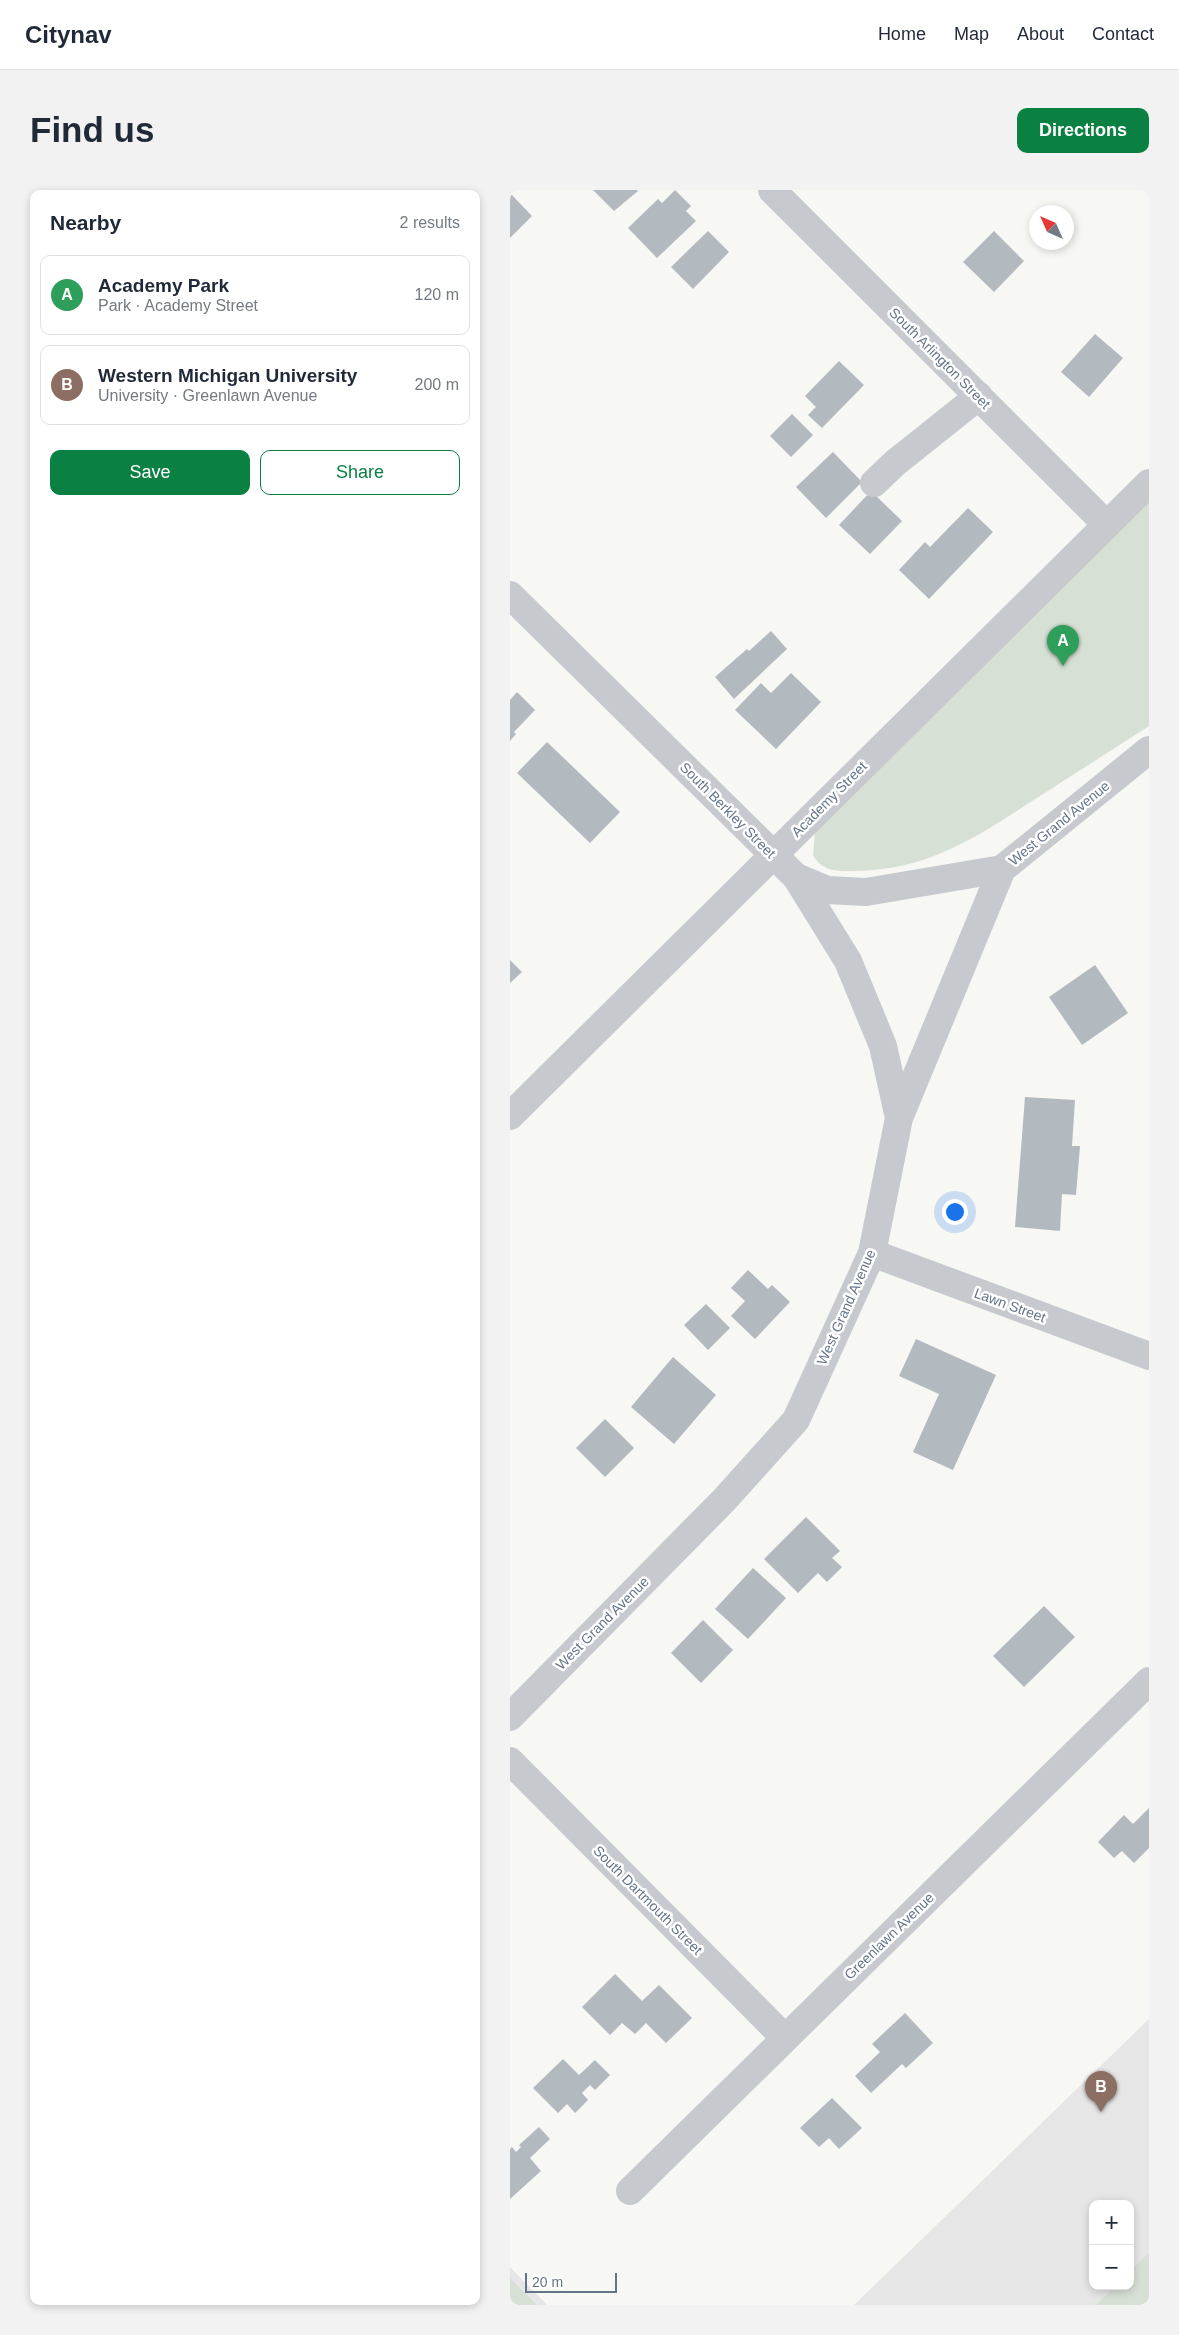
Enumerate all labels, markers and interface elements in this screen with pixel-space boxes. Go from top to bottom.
text: Citynav [25,21,112,48]
text: Home [878,24,926,44]
text: Map [954,24,989,44]
text: About [1017,24,1064,44]
text: Contact [1092,24,1154,44]
button: Directions [1017,108,1149,153]
text: Find us [30,110,154,149]
north arrow [1029,205,1074,250]
text: Nearby [50,211,121,234]
text: 2 results [400,214,460,231]
text: Academy Park [98,275,229,296]
text: A [61,286,73,303]
text: 120 m [415,286,459,303]
text: Park · Academy Street [98,297,258,314]
street label: South Arlington Street [886,304,994,412]
text: Western Michigan University [98,365,357,386]
text: B [61,376,73,393]
text: 200 m [415,376,459,393]
text: University · Greenlawn Avenue [98,387,317,404]
button: Save [50,450,250,495]
button: Share [260,450,460,495]
pin: A [1047,625,1079,666]
street label: Academy Street [788,758,870,840]
street label: South Berkley Street [677,759,779,861]
street label: West Grand Avenue [1005,777,1113,868]
your location [942,1199,968,1225]
street label: West Grand Avenue [813,1247,879,1367]
street label: Lawn Street [972,1285,1048,1325]
street label: West Grand Avenue [552,1573,652,1673]
street label: South Dartmouth Street [590,1842,706,1958]
street label: Greenlawn Avenue [841,1889,937,1983]
pin: B [1085,2071,1117,2112]
map controls [1089,2200,1134,2290]
button: + [1089,2200,1134,2245]
button: − [1089,2245,1134,2290]
scale bar [525,2270,618,2293]
text: 20 m [532,2274,563,2290]

